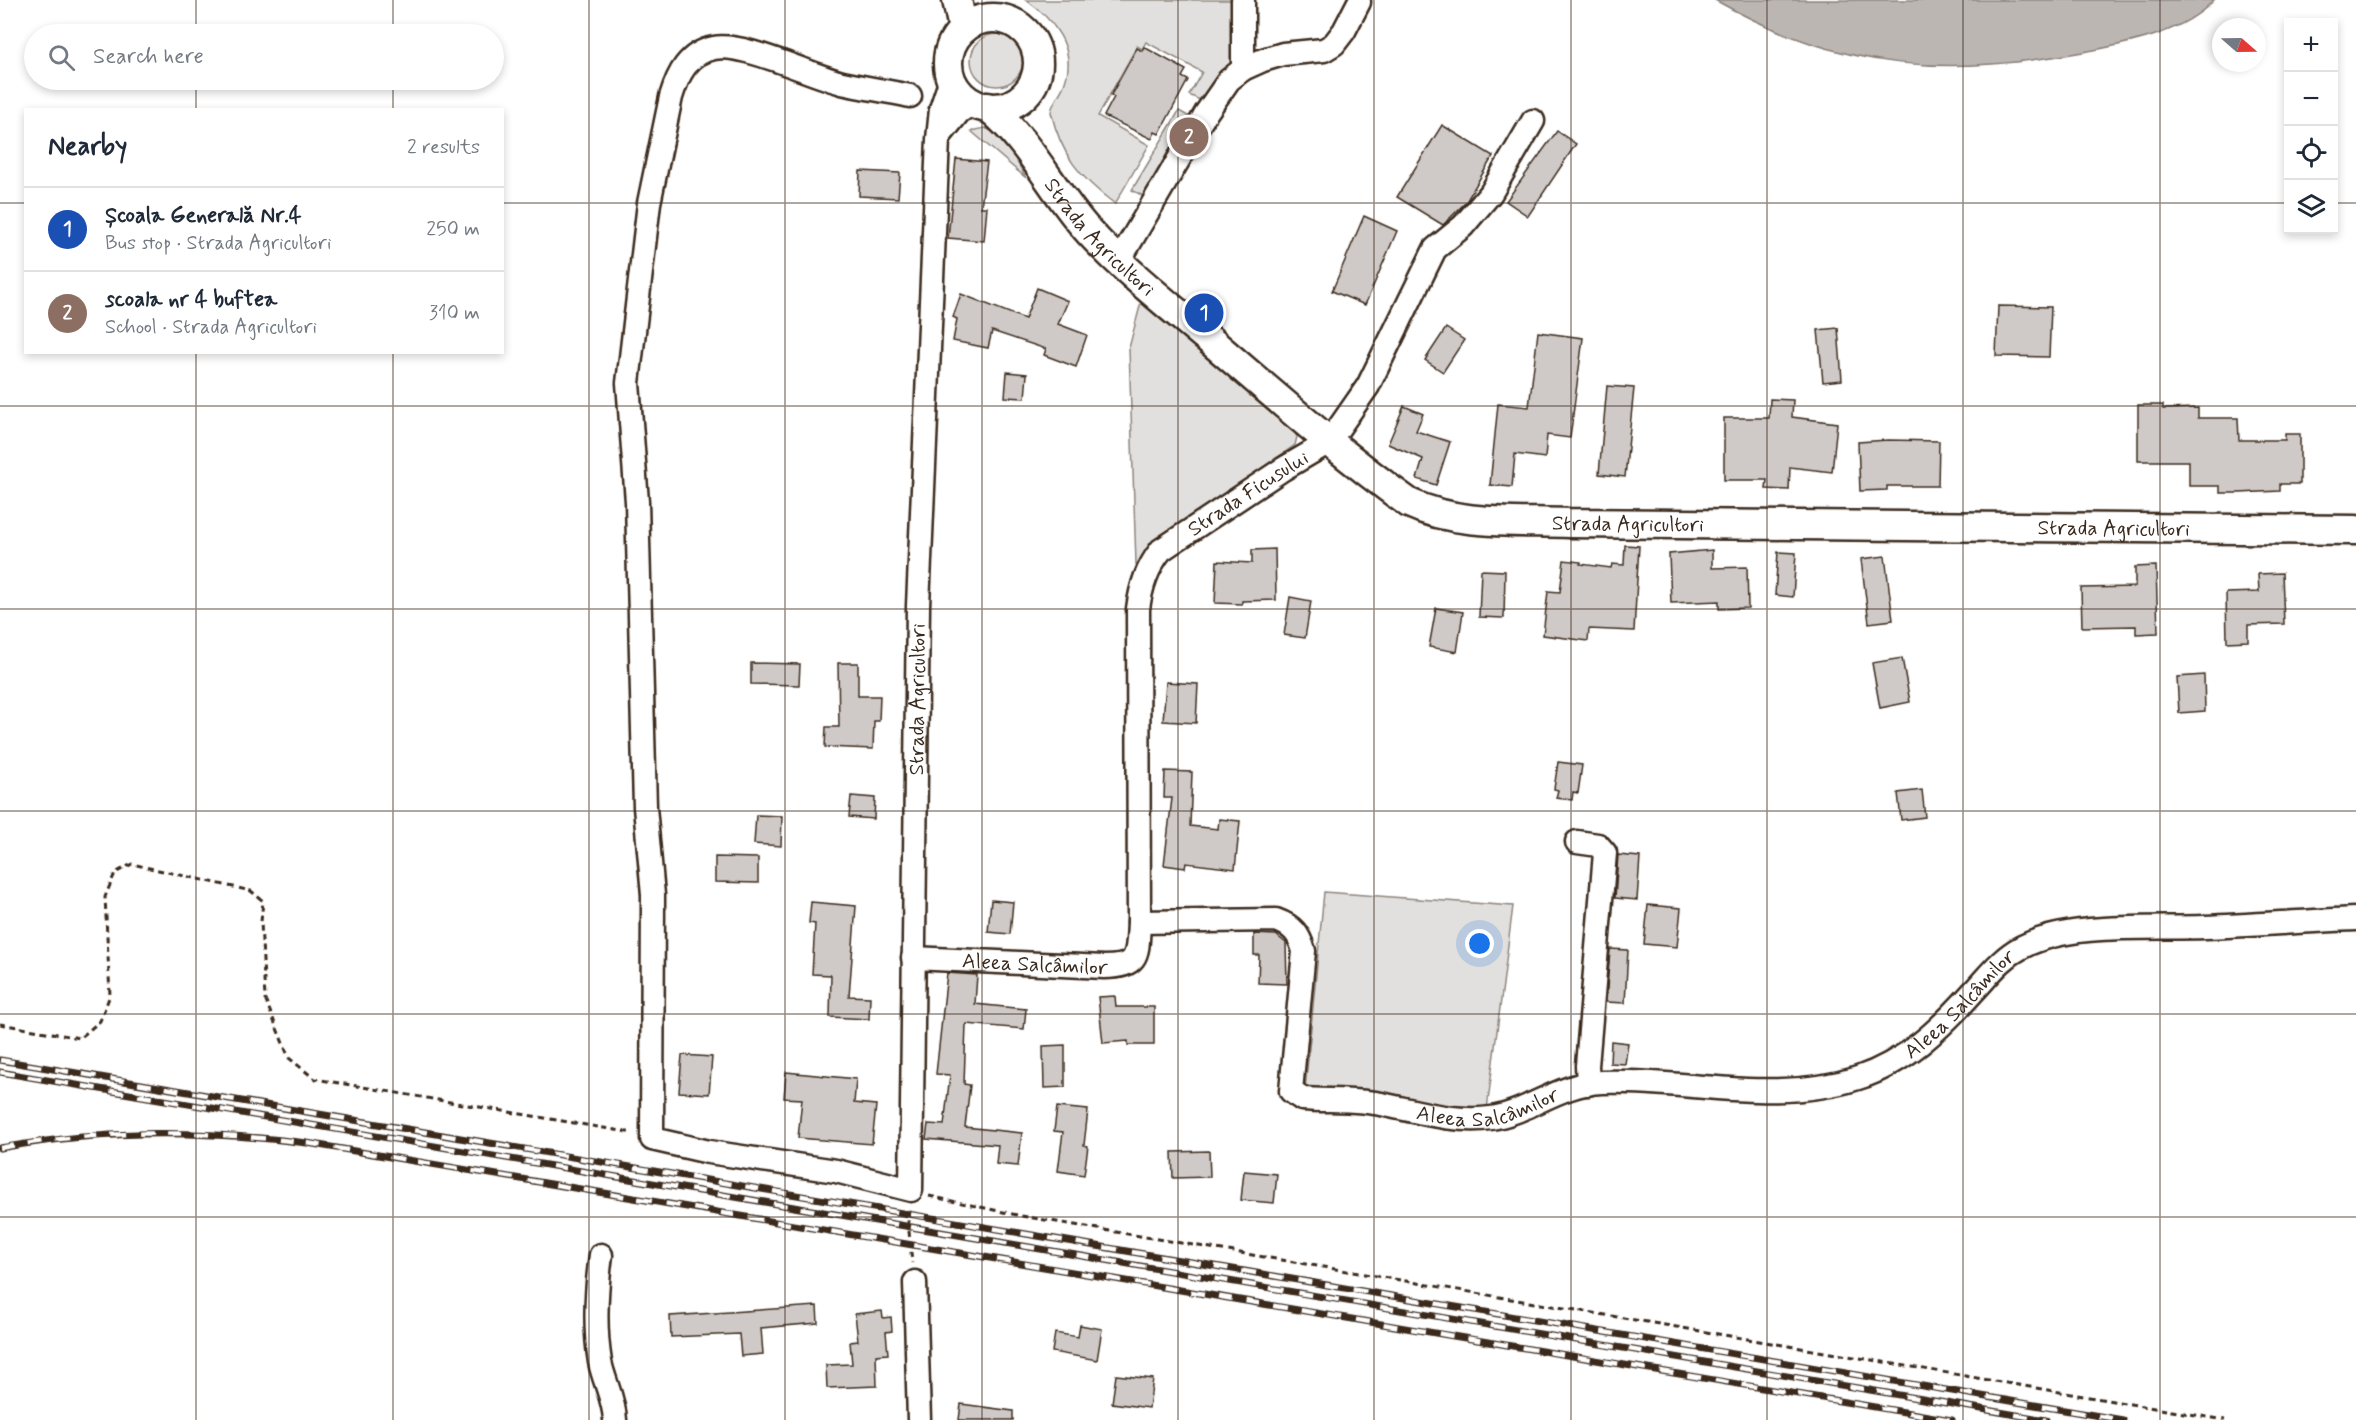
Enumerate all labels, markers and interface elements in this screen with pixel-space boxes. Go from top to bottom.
north arrow [2212,18,2266,72]
map controls [2284,18,2338,234]
button: + [2284,18,2338,72]
search box [24,24,504,90]
icon: search [45,41,78,74]
text: Search here [93,43,204,71]
button: − [2284,72,2338,126]
pin: 2 [1170,114,1208,160]
button: locate [2284,126,2338,180]
text: Nearby [48,130,127,164]
text: 2 results [407,134,480,161]
street label: Strada Agricultori [1037,173,1161,303]
button: layers [2284,180,2338,234]
text: Școala Generală Nr.4 [105,202,302,230]
text: 1 [63,216,72,243]
text: 250 m [426,216,480,243]
text: Bus stop · Strada Agricultori [105,230,331,257]
text: scoala nr 4 buftea [105,286,277,314]
pin: 1 [1184,290,1224,336]
text: 2 [63,300,72,327]
text: 310 m [429,300,480,327]
text: School · Strada Agricultori [105,314,317,341]
street label: Strada Ficusului [1182,444,1314,543]
street label: Strada Agricultori [1551,510,1704,539]
street label: Strada Agricultori [2038,514,2190,544]
street label: Strada Agricultori [903,623,933,776]
your location [1465,929,1494,958]
street label: Aleea Salcâmilor [1899,943,2021,1066]
street label: Aleea Salcâmilor [961,947,1108,982]
street label: Aleea Salcâmilor [1414,1081,1563,1134]

